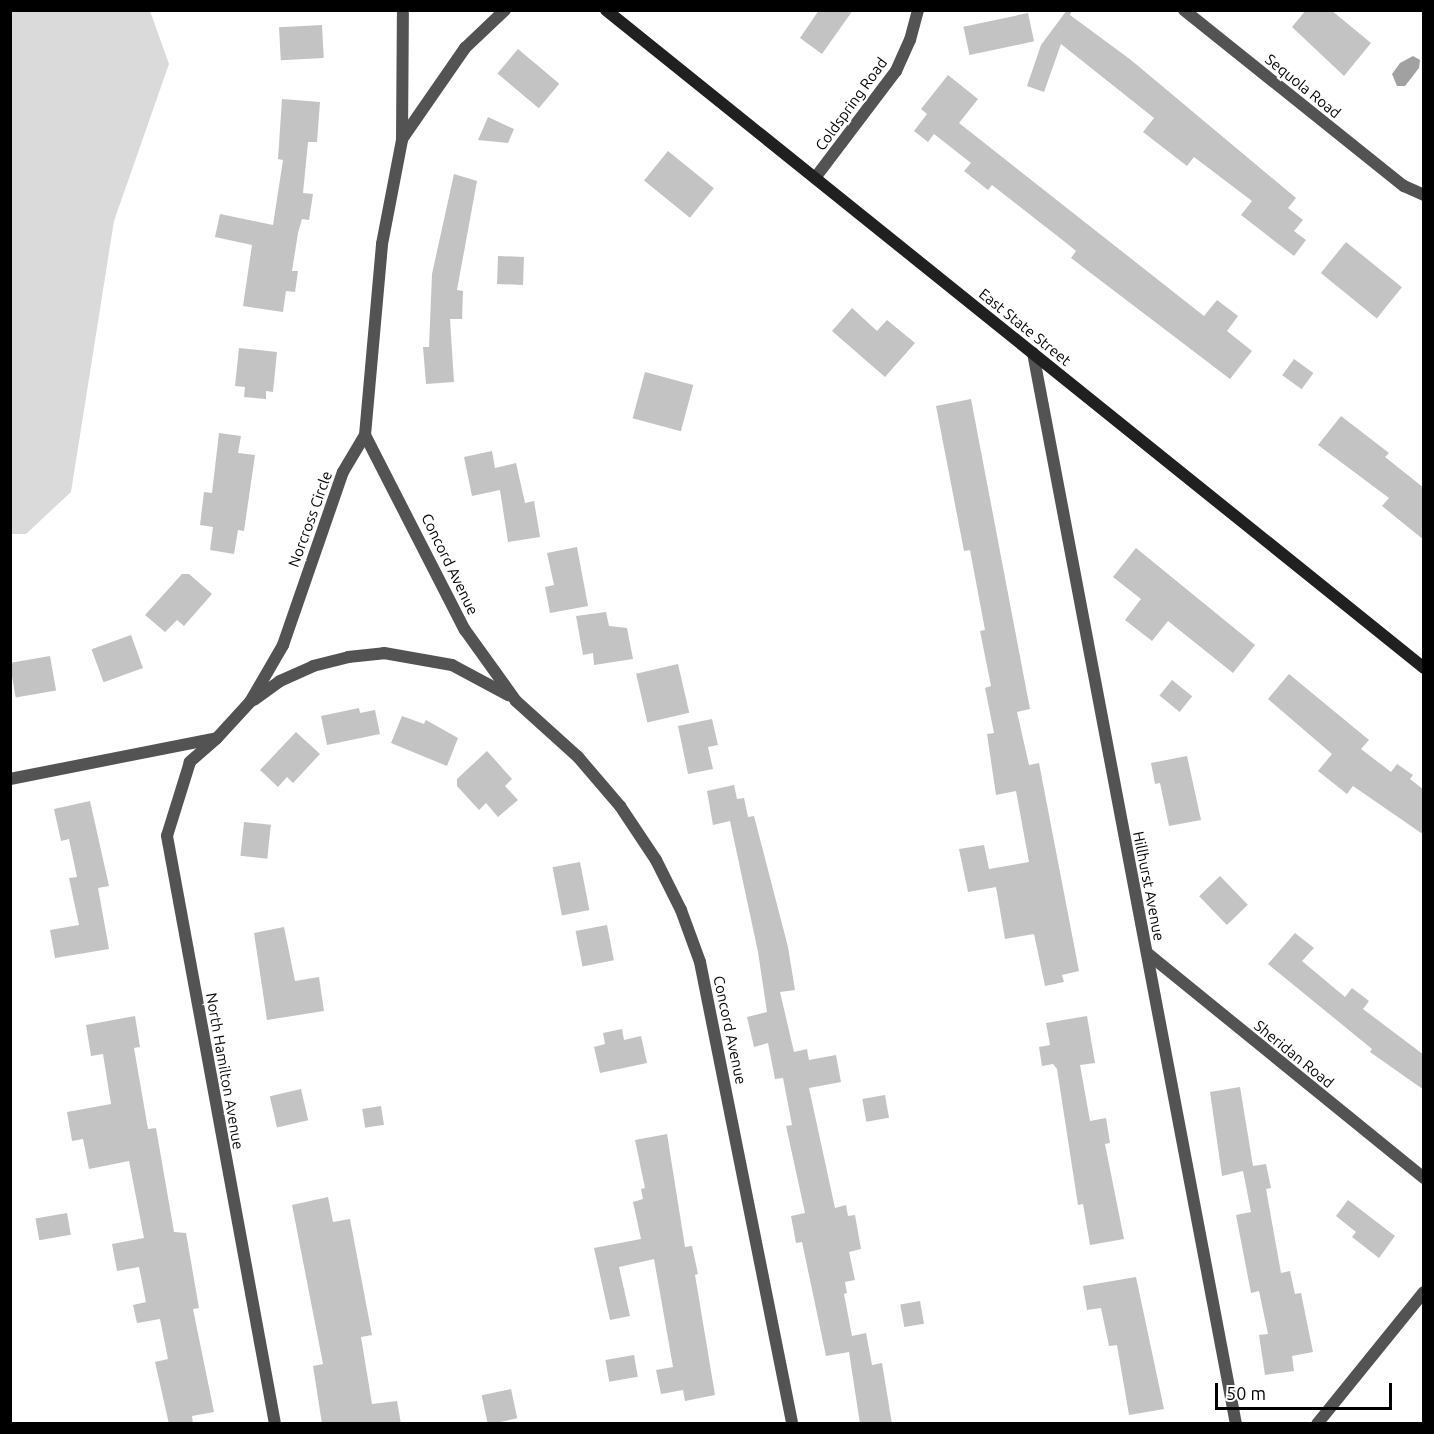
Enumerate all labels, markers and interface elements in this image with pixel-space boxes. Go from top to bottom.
street label: Sequola Road [1262,50,1344,122]
street label: Coldspring Road [811,54,891,154]
street label: East State Street [975,284,1075,370]
street label: Norcross Circle [284,469,336,569]
street label: Concord Avenue [418,510,482,618]
street label: Hillhurst Avenue [1130,830,1168,942]
street label: Concord Avenue [710,974,750,1086]
street label: North Hamilton Avenue [202,991,248,1151]
street label: Sheridan Road [1251,1016,1337,1092]
scale bar [1218,1371,1395,1409]
text: 50 m [1226,1383,1266,1403]

